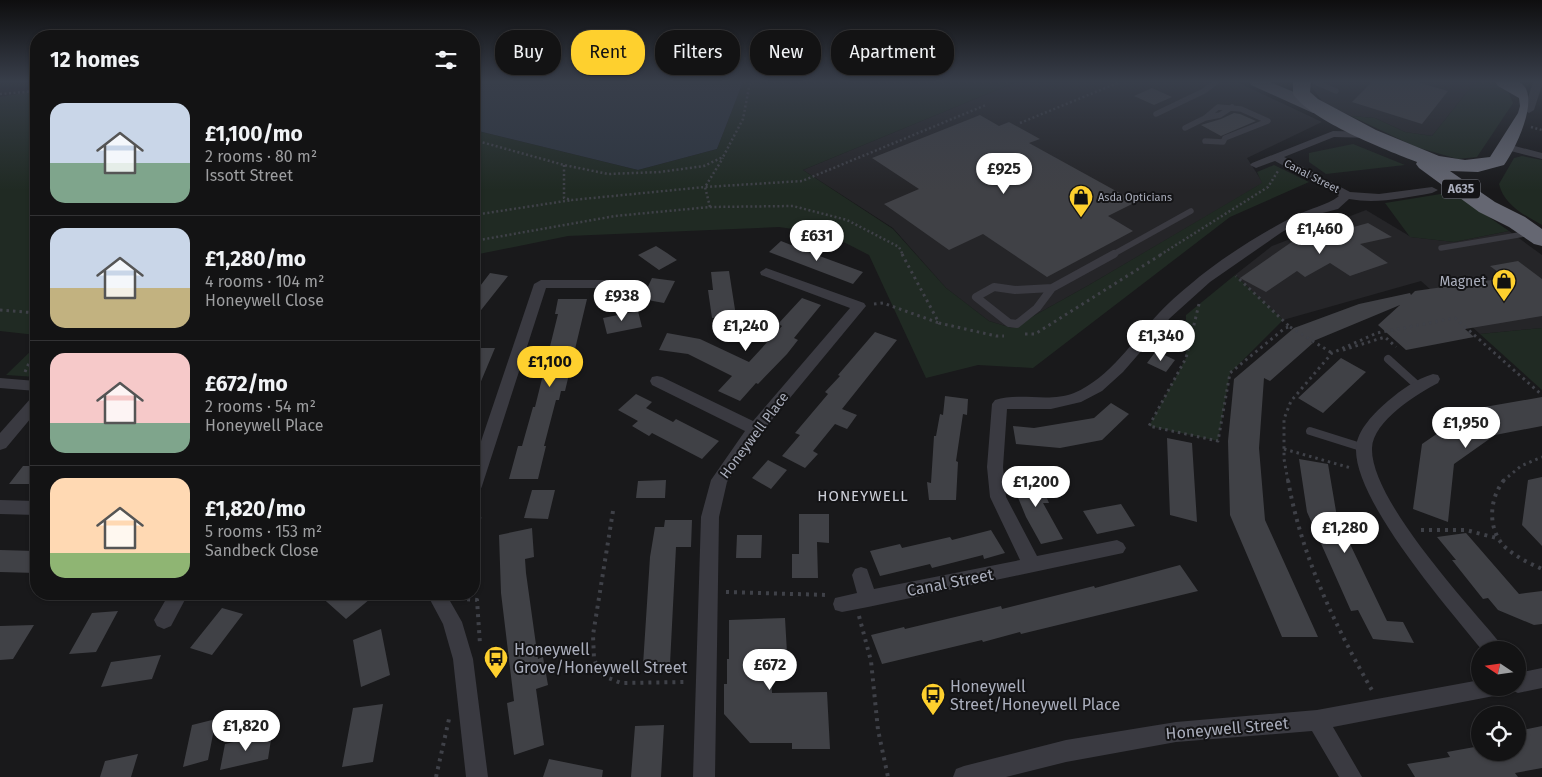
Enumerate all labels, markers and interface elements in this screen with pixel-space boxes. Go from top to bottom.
chip: Buy [495,30,561,75]
chip: Rent [571,30,645,75]
chip: Filters [655,30,740,75]
chip: New [750,30,821,75]
chip: Apartment [831,30,954,75]
icon: filters [432,46,460,74]
text: 12 homes [50,47,139,73]
text: £1,100/mo [205,121,303,147]
icon: home [90,123,150,183]
text: 2 rooms · 80 m² [205,147,317,166]
pin: £925 [974,152,1034,195]
street label: Canal Street [1282,157,1342,196]
text: £925 [987,159,1021,178]
text: Issott Street [205,166,293,185]
road number: A635 [1442,180,1480,198]
shop icon: Asda Opticians [1068,184,1094,218]
place label: Asda Opticians [1098,191,1172,204]
pin: £1,460 [1279,212,1361,255]
text: £1,460 [1297,219,1343,238]
pin: £631 [787,220,847,262]
text: £631 [801,226,833,245]
text: £1,280/mo [205,246,306,272]
icon: home [90,248,150,308]
shop icon: Magnet [1491,268,1517,302]
text: 4 rooms · 104 m² [205,272,324,291]
place label: Magnet [1439,273,1487,290]
pin: £938 [592,280,652,322]
text: £938 [605,286,639,305]
text: Honeywell Close [205,291,324,310]
pin: £1,240 [705,310,787,352]
text: £1,240 [723,316,769,335]
pin: £1,340 [1120,320,1202,362]
text: £1,340 [1138,326,1184,345]
pin: £1,100 [509,346,591,388]
text: £1,100 [528,352,572,371]
text: £672/mo [205,371,288,397]
icon: home [90,373,150,433]
street label: Honeywell Place [716,389,792,482]
text: 2 rooms · 54 m² [205,397,316,416]
pin: £1,950 [1425,406,1507,449]
text: £1,950 [1443,413,1489,432]
text: Honeywell Place [205,416,323,435]
pin: £1,200 [995,466,1077,508]
text: £1,200 [1013,472,1059,491]
district label: HONEYWELL [817,487,909,505]
text: £1,820/mo [205,496,306,522]
icon: home [90,498,150,558]
pin: £1,280 [1304,512,1386,554]
text: £1,280 [1322,518,1368,537]
text: 5 rooms · 153 m² [205,522,322,541]
text: Sandbeck Close [205,541,319,560]
street label: Canal Street [905,565,995,600]
place label: Honeywell Grove/Honeywell Street [514,640,687,677]
north arrow [1471,641,1526,696]
map controls [1471,641,1526,761]
bus stop icon: Honeywell Grove/Honeywell Street [483,645,509,679]
pin: £672 [740,648,800,691]
text: £672 [754,655,786,674]
place label: Honeywell Street/Honeywell Place [950,677,1120,714]
bus stop icon: Honeywell Street/Honeywell Place [920,682,946,716]
button: locate [1471,706,1526,761]
pin: £1,820 [205,710,287,752]
street label: Honeywell Street [1165,714,1290,743]
text: £1,820 [223,716,269,735]

